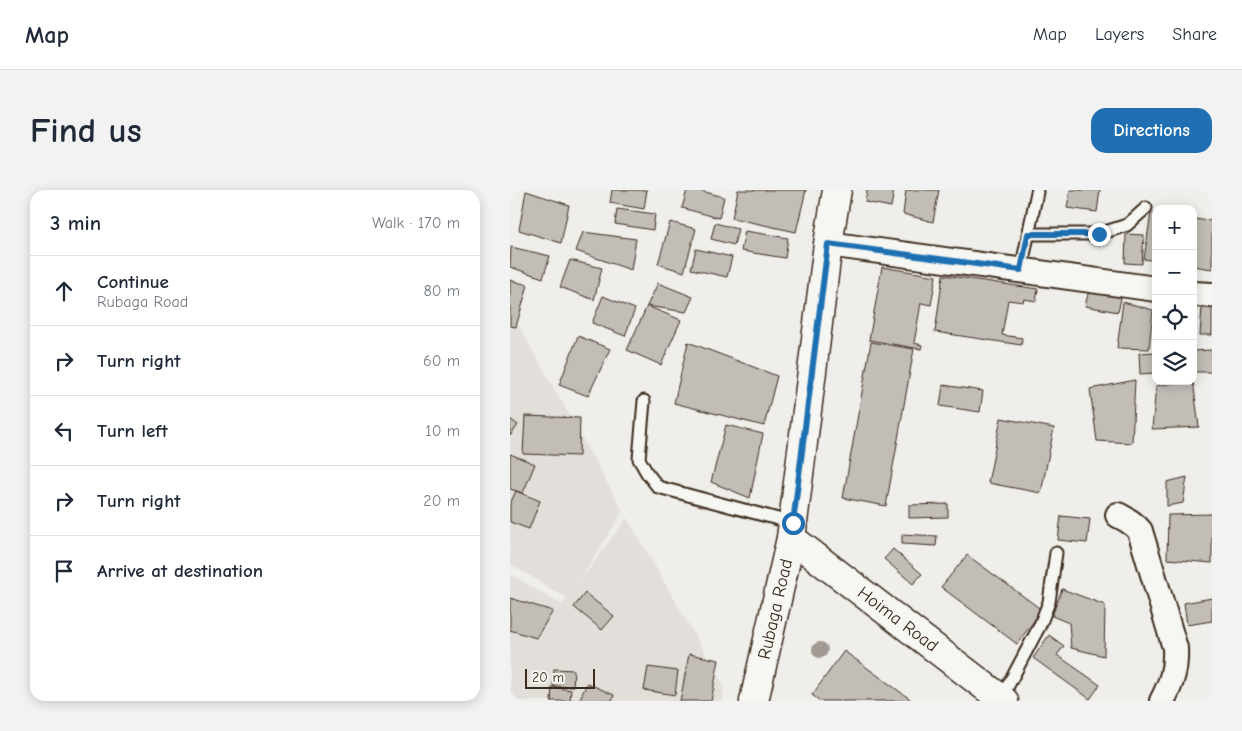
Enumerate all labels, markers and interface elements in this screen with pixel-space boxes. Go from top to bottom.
text: Map [25,21,69,49]
text: Map [1033,24,1067,45]
text: Layers [1095,24,1144,45]
text: Share [1172,24,1217,45]
button: Directions [1091,108,1212,153]
text: Find us [30,110,142,151]
map controls [1152,205,1197,385]
button: + [1152,205,1197,250]
text: 3 min [50,211,101,235]
text: Walk · 170 m [372,214,460,232]
route end [1088,223,1111,246]
button: − [1152,250,1197,295]
text: Continue [97,271,169,293]
icon: ahead [50,277,78,305]
text: 80 m [423,282,460,300]
text: Rubaga Road [97,293,188,311]
button: locate [1152,295,1197,340]
button: layers [1152,340,1197,385]
icon: right [50,347,78,375]
text: Turn right [97,350,181,372]
text: 60 m [423,352,460,370]
icon: left [50,417,78,445]
text: Turn left [97,420,168,442]
text: 10 m [425,422,460,440]
icon: right [50,487,78,515]
text: Turn right [97,490,181,512]
text: 20 m [423,492,460,510]
route start [782,512,805,535]
icon: arrive [50,557,78,585]
street label: Rubaga Road [754,557,797,661]
text: Arrive at destination [97,560,263,582]
street label: Hoima Road [853,582,942,657]
scale bar [525,666,595,689]
text: 20 m [532,669,564,686]

